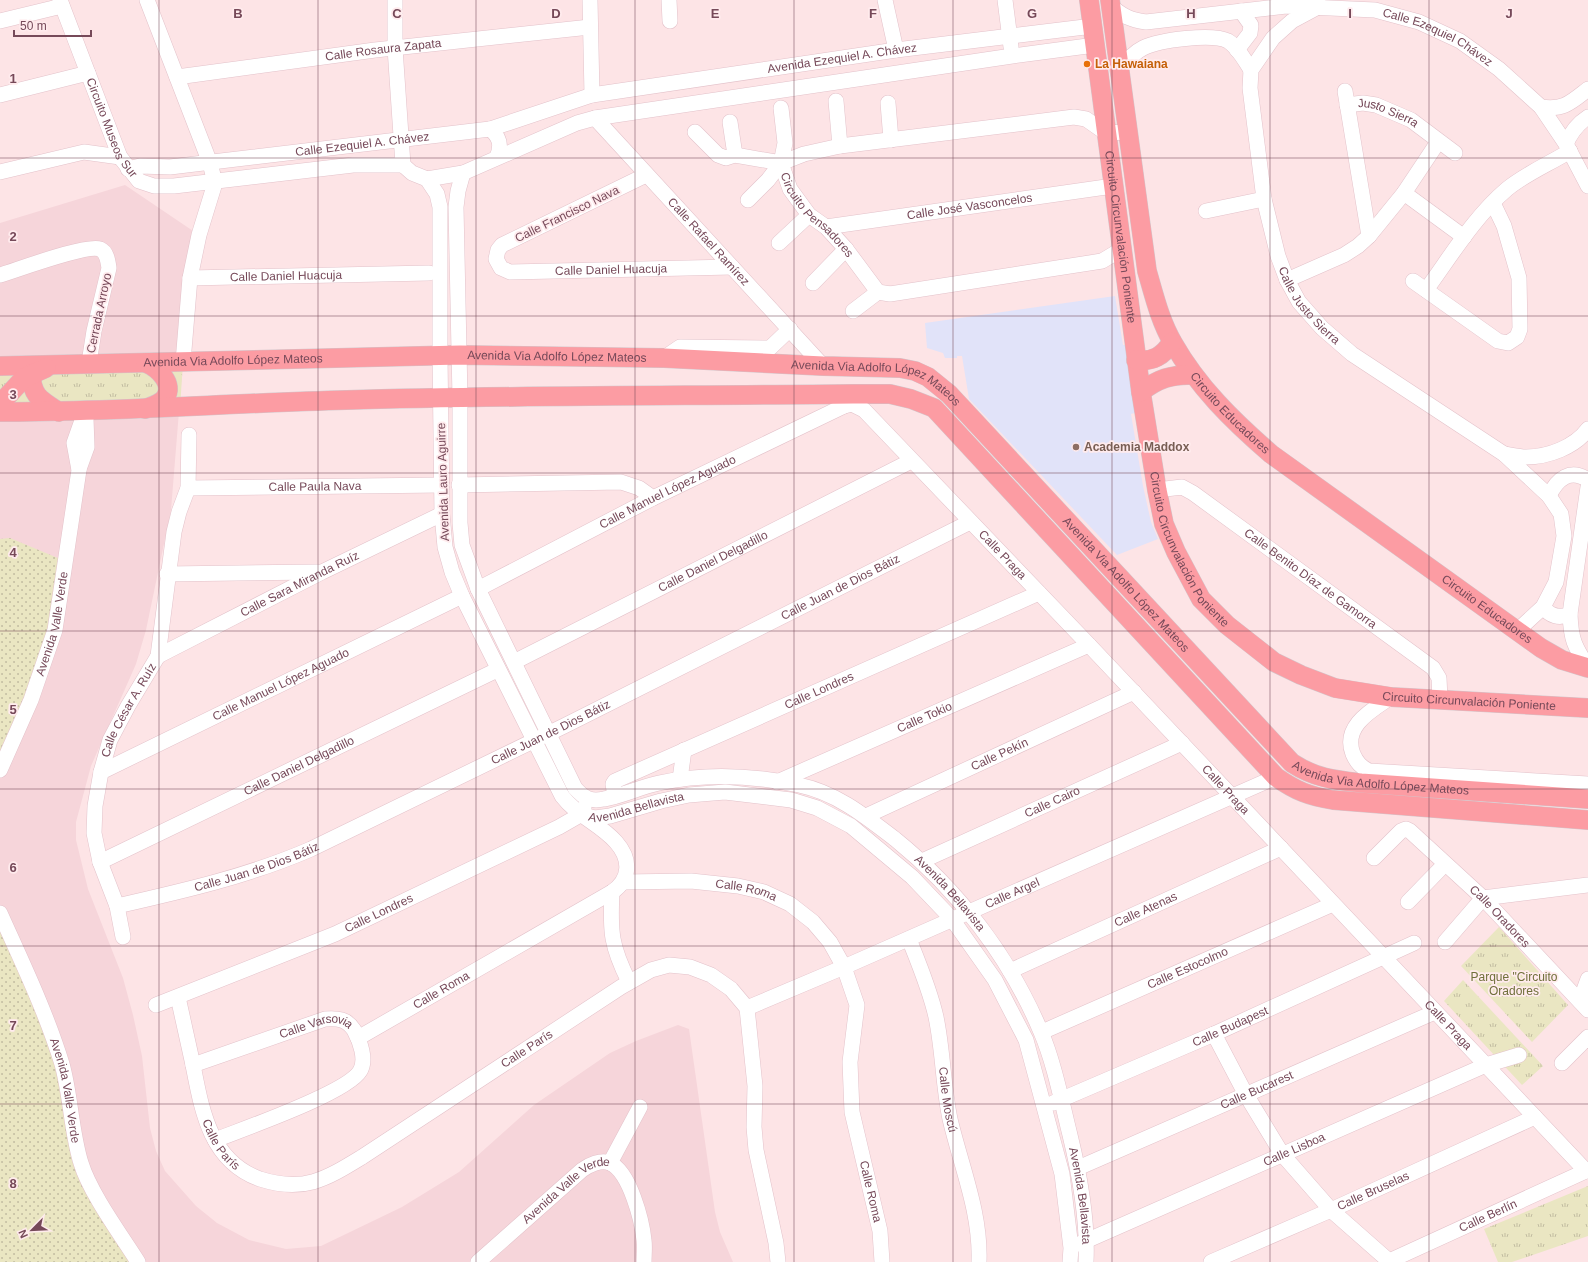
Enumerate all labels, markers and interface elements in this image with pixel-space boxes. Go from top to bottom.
street label: Calle Ezequiel Chávez [1381,5,1495,69]
text: B [233,6,243,21]
text: C [392,6,402,21]
text: D [551,6,561,21]
text: E [711,6,720,21]
text: F [869,6,877,21]
text: G [1027,6,1037,21]
text: H [1186,6,1196,21]
text: I [1348,6,1352,21]
text: J [1505,6,1513,21]
scale bar [14,12,91,38]
text: 50 m [20,19,47,33]
street label: Calle Rosaura Zapata [324,36,442,64]
street label: Avenida Ezequiel A. Chávez [767,41,918,76]
place label: La Hawaiana [1095,57,1168,71]
marker: La Hawaiana [1082,59,1092,69]
text: 1 [9,71,17,86]
street label: Circuito Museos Sur [83,76,140,180]
street label: Justo Sierra [1357,96,1422,130]
street label: Calle Ezequiel A. Chávez [294,129,430,159]
street label: Circuito Circunvalación Poniente [1102,150,1139,324]
street label: Circuito Pensadores [778,170,857,260]
street label: Calle Francisco Nava [513,183,622,245]
street label: Calle José Vasconcelos [906,191,1033,222]
street label: Calle Rafael Ramírez [665,195,753,288]
text: 2 [9,229,17,244]
street label: Calle Daniel Huacuja [555,261,668,278]
street label: Calle Justo Sierra [1276,265,1343,347]
street label: Calle Daniel Huacuja [230,268,343,284]
street label: Cerrada Arroyo [84,271,114,354]
street label: Avenida Via Adolfo López Mateos [467,348,647,365]
street label: Avenida Via Adolfo López Mateos [143,351,323,370]
street label: Avenida Via Adolfo López Mateos [791,357,963,409]
street label: Circuito Educadores [1187,369,1273,457]
text: 3 [9,387,17,402]
street label: Avenida Lauro Aguirre [434,422,452,541]
place label: Academia Maddox [1084,440,1190,454]
marker: Academia Maddox [1071,442,1081,452]
street label: Calle Manuel López Aguado [597,452,738,532]
street label: Circuito Circunvalación Poniente [1147,471,1232,630]
street label: Calle Paula Nava [268,479,362,494]
street label: Avenida Via Adolfo López Mateos [1060,514,1192,655]
street label: Calle Benito Díaz de Gamorra [1241,526,1380,632]
street label: Calle Praga [976,527,1030,582]
street label: Calle Daniel Delgadillo [656,528,770,595]
text: 4 [9,545,17,560]
street label: Calle Sara Miranda Ruíz [238,548,361,620]
street label: Calle Juan de Dios Bátiz [779,552,902,623]
street label: Avenida Valle Verde [33,570,71,678]
street label: Circuito Educadores [1439,572,1535,646]
street label: Calle Manuel López Aguado [210,645,352,724]
street label: Calle César A. Ruíz [99,661,159,759]
street label: Calle Londres [782,669,856,712]
street label: Circuito Circunvalación Poniente [1381,689,1556,713]
street label: Calle Juan de Dios Bátiz [489,697,612,767]
street label: Calle Tokio [895,699,954,735]
text: 5 [9,702,17,717]
street label: Calle Daniel Delgadillo [241,733,357,798]
street label: Calle Pekín [969,735,1030,774]
street label: Avenida Via Adolfo López Mateos [1290,758,1469,798]
street label: Calle Praga [1199,762,1253,818]
street label: Calle Cairo [1022,783,1082,821]
street label: Avenida Bellavista [587,789,686,825]
street label: Calle Juan de Dios Bátiz [193,839,321,894]
street label: Avenida Bellavista [912,852,988,934]
text: 6 [9,860,17,875]
street label: Calle Argel [983,875,1042,911]
street label: Calle Roma [715,877,779,904]
street label: Calle Oradores [1467,882,1533,950]
street label: Calle Atenas [1112,889,1179,930]
street label: Calle Londres [342,891,415,935]
street label: Calle Estocolmo [1145,944,1230,992]
street label: Calle Roma [411,968,472,1012]
park label: Parque "Circuito Oradores [1471,970,1558,998]
street label: Calle Praga [1422,998,1475,1053]
street label: Calle Budapest [1190,1003,1271,1049]
street label: Calle Varsovia [277,1012,356,1041]
text: 7 [9,1018,17,1033]
street label: Calle París [498,1027,555,1071]
street label: Avenida Valle Verde [47,1036,83,1145]
street label: Calle Moscú [936,1066,960,1134]
street label: Calle Bucarest [1218,1068,1296,1112]
street label: Calle París [199,1117,243,1173]
street label: Calle Lisboa [1261,1130,1327,1169]
street label: Avenida Bellavista [1066,1146,1093,1245]
street label: Avenida Valle Verde [519,1154,611,1227]
street label: Calle Roma [857,1159,885,1224]
street label: Calle Bruselas [1335,1168,1411,1213]
text: 8 [9,1176,17,1191]
street label: Calle Berlín [1457,1197,1519,1235]
north arrow [12,1210,52,1250]
text: N [16,1228,30,1240]

